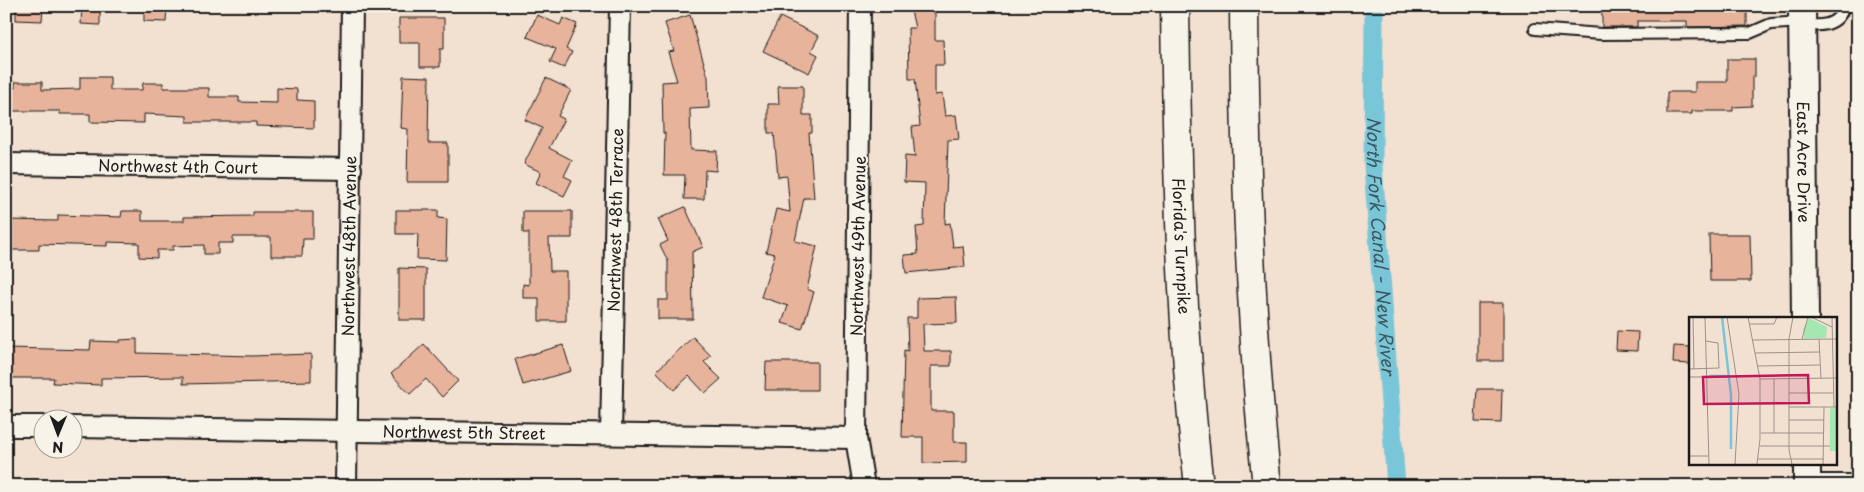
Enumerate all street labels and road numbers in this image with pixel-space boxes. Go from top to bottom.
street label: East Acre Drive [1792,101,1817,223]
street label: Northwest 48th Terrace [601,128,628,312]
street label: Northwest 4th Court [98,152,259,179]
street label: Northwest 48th Avenue [335,155,361,337]
street label: Northwest 49th Avenue [843,155,871,336]
street label: Florida's Turnpike [1167,177,1197,315]
street label: Northwest 5th Street [382,418,546,445]

